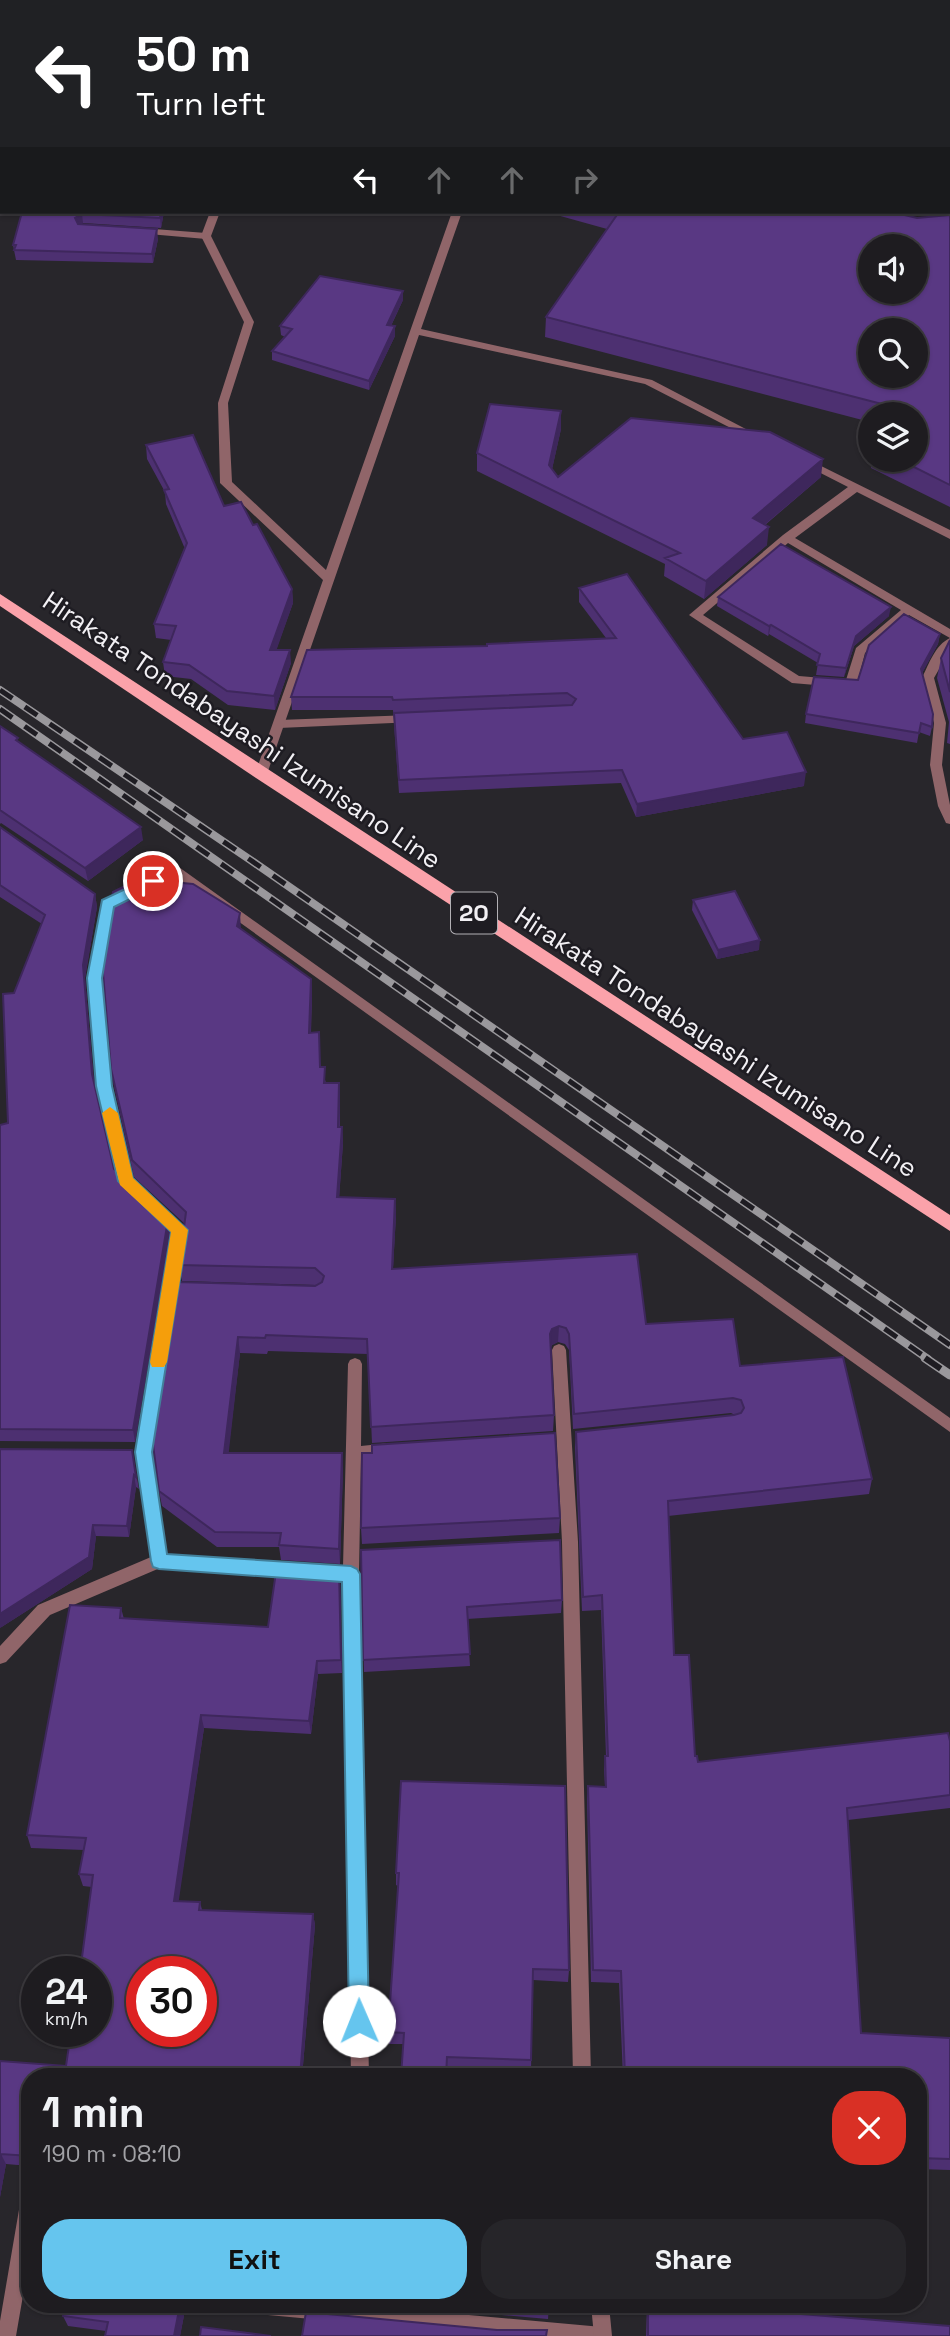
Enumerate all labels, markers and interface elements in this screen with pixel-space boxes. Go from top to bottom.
text: 50 m [136,23,251,85]
icon: left [21,28,112,119]
text: Turn left [136,84,266,124]
icon: left [347,161,385,199]
icon: ahead [420,161,458,199]
icon: ahead [493,161,531,199]
icon: right [566,161,604,199]
map controls [858,234,928,472]
button: sound [858,234,928,304]
button: search [858,318,928,388]
button: layers [858,402,928,472]
street label: Hirakata Tondabayashi Izumisano Line [36,584,448,876]
pin [123,851,183,911]
icon: arrive [134,862,172,900]
road number: 20 [451,892,497,933]
street label: Hirakata Tondabayashi Izumisano Line [508,899,924,1185]
speed limit sign: 30 [126,1956,217,2047]
text: 24 [45,1970,88,2014]
position arrow [322,1984,396,2058]
text: km/h [45,2007,88,2030]
text: 1 min [42,2086,145,2139]
button: close [832,2091,906,2165]
text: 190 m · 08:10 [42,2139,182,2169]
button: Exit [42,2219,467,2299]
button: Share [481,2219,906,2299]

